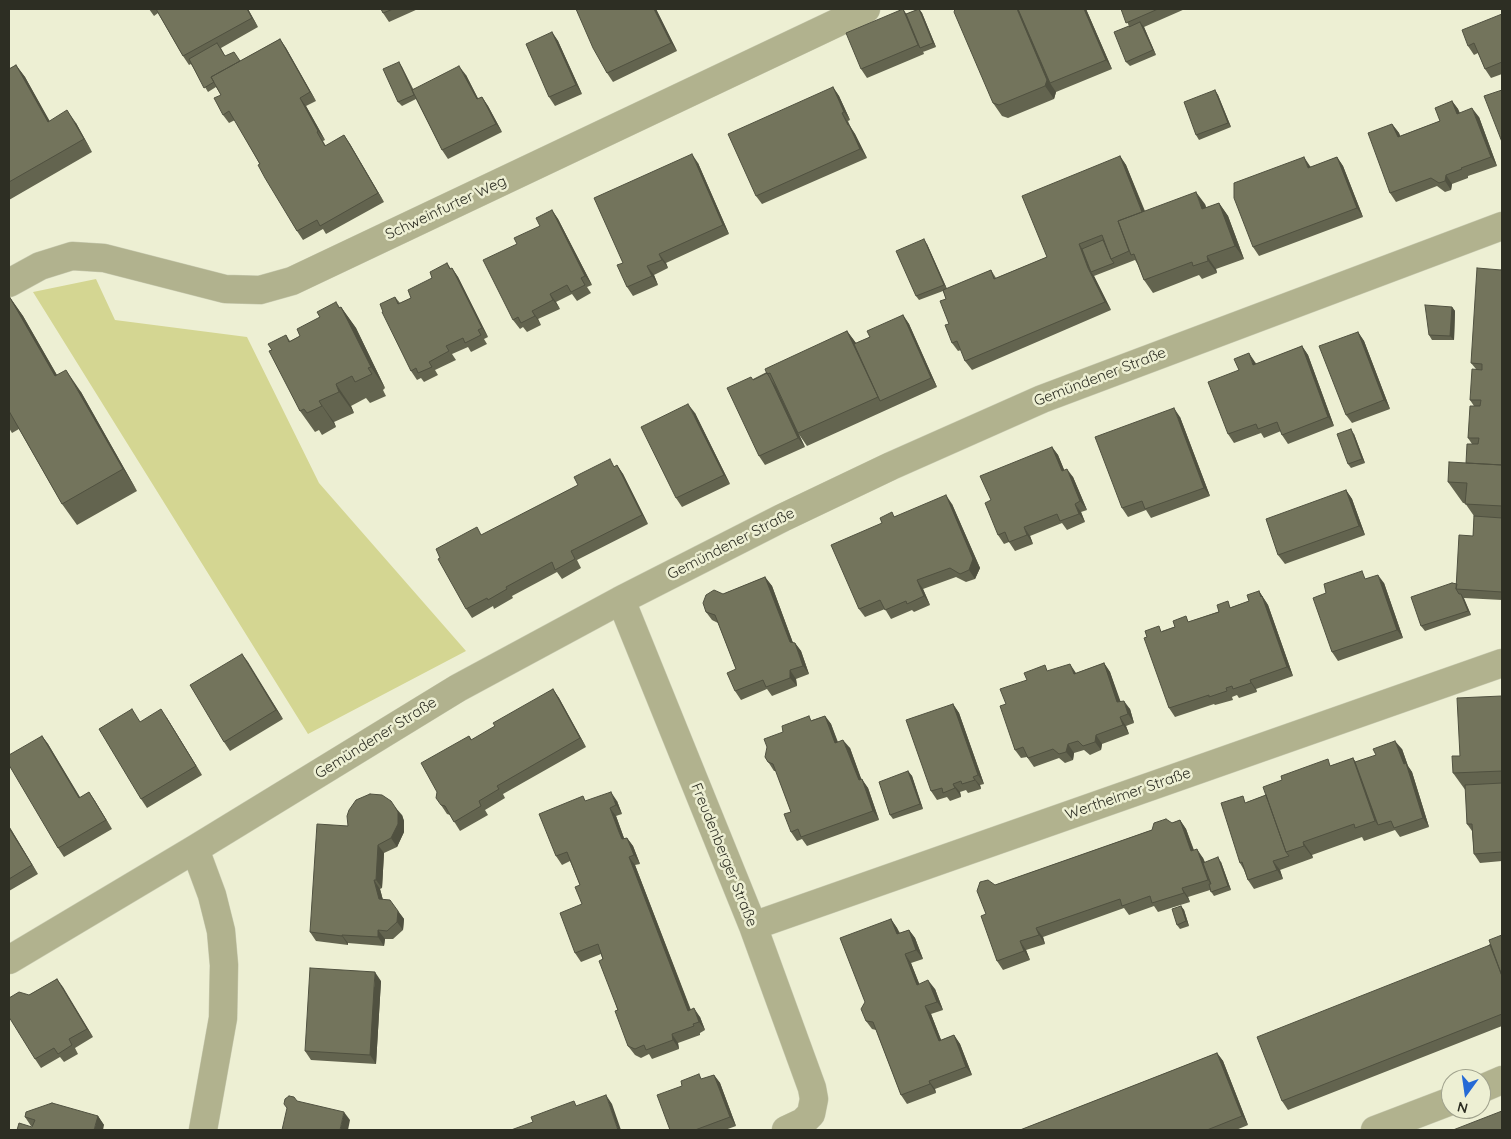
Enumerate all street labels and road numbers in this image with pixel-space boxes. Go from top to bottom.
street label: Schweinfurter Weg [383,172,509,244]
street label: Gemündener Straße [1031,343,1169,411]
street label: Gemündener Straße [664,504,798,584]
street label: Gemündener Straße [312,693,440,783]
street label: Wertheimer Straße [1063,764,1193,824]
street label: Freudenberger Straße [687,781,761,929]

